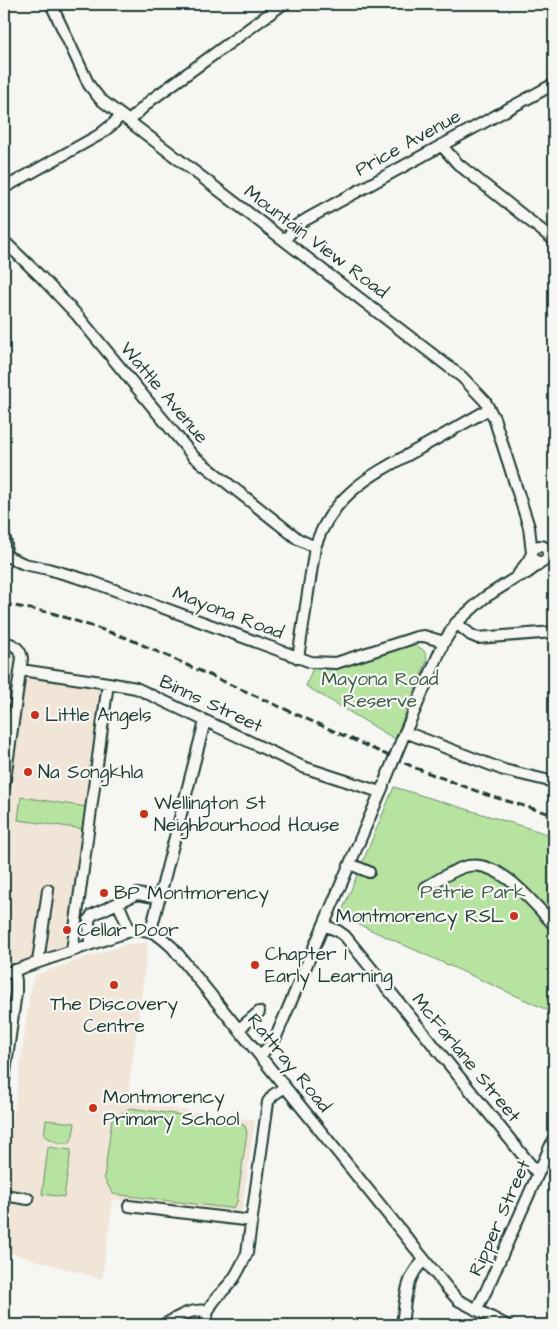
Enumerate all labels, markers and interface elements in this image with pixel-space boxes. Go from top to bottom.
street label: Price Avenue [350,103,466,183]
street label: Mountain View Road [238,179,394,305]
street label: Wattle Avenue [113,336,215,450]
street label: Mayona Road [168,579,288,648]
park label: Mayona Road Reserve [322,666,439,715]
street label: Binns Street [155,668,267,740]
place label: Little Angels [45,702,152,730]
marker: Little Angels [29,709,41,721]
place label: Na Songkhla [38,759,143,787]
marker: Na Songkhla [22,766,34,778]
place label: Wellington St Neighbourhood House [154,790,340,840]
marker: Wellington St Neighbourhood House [138,808,150,820]
park label: Petrie Park [420,879,526,906]
place label: BP Montmorency [114,880,270,908]
marker: BP Montmorency [98,887,110,899]
place label: Montmorency RSL [336,903,504,931]
marker: Montmorency RSL [508,910,520,922]
place label: Cellar Door [77,917,179,944]
marker: Cellar Door [61,924,73,936]
place label: Chapter 1 Early Learning [265,941,393,991]
marker: Chapter 1 Early Learning [249,959,261,971]
marker: The Discovery Centre [108,979,120,991]
street label: McFarlane Street [405,987,527,1129]
place label: The Discovery Centre [50,991,178,1040]
street label: Rattray Road [240,1008,338,1119]
place label: Montmorency Primary School [103,1084,239,1134]
marker: Montmorency Primary School [87,1102,99,1114]
street label: Ripper Street [462,1155,538,1280]

